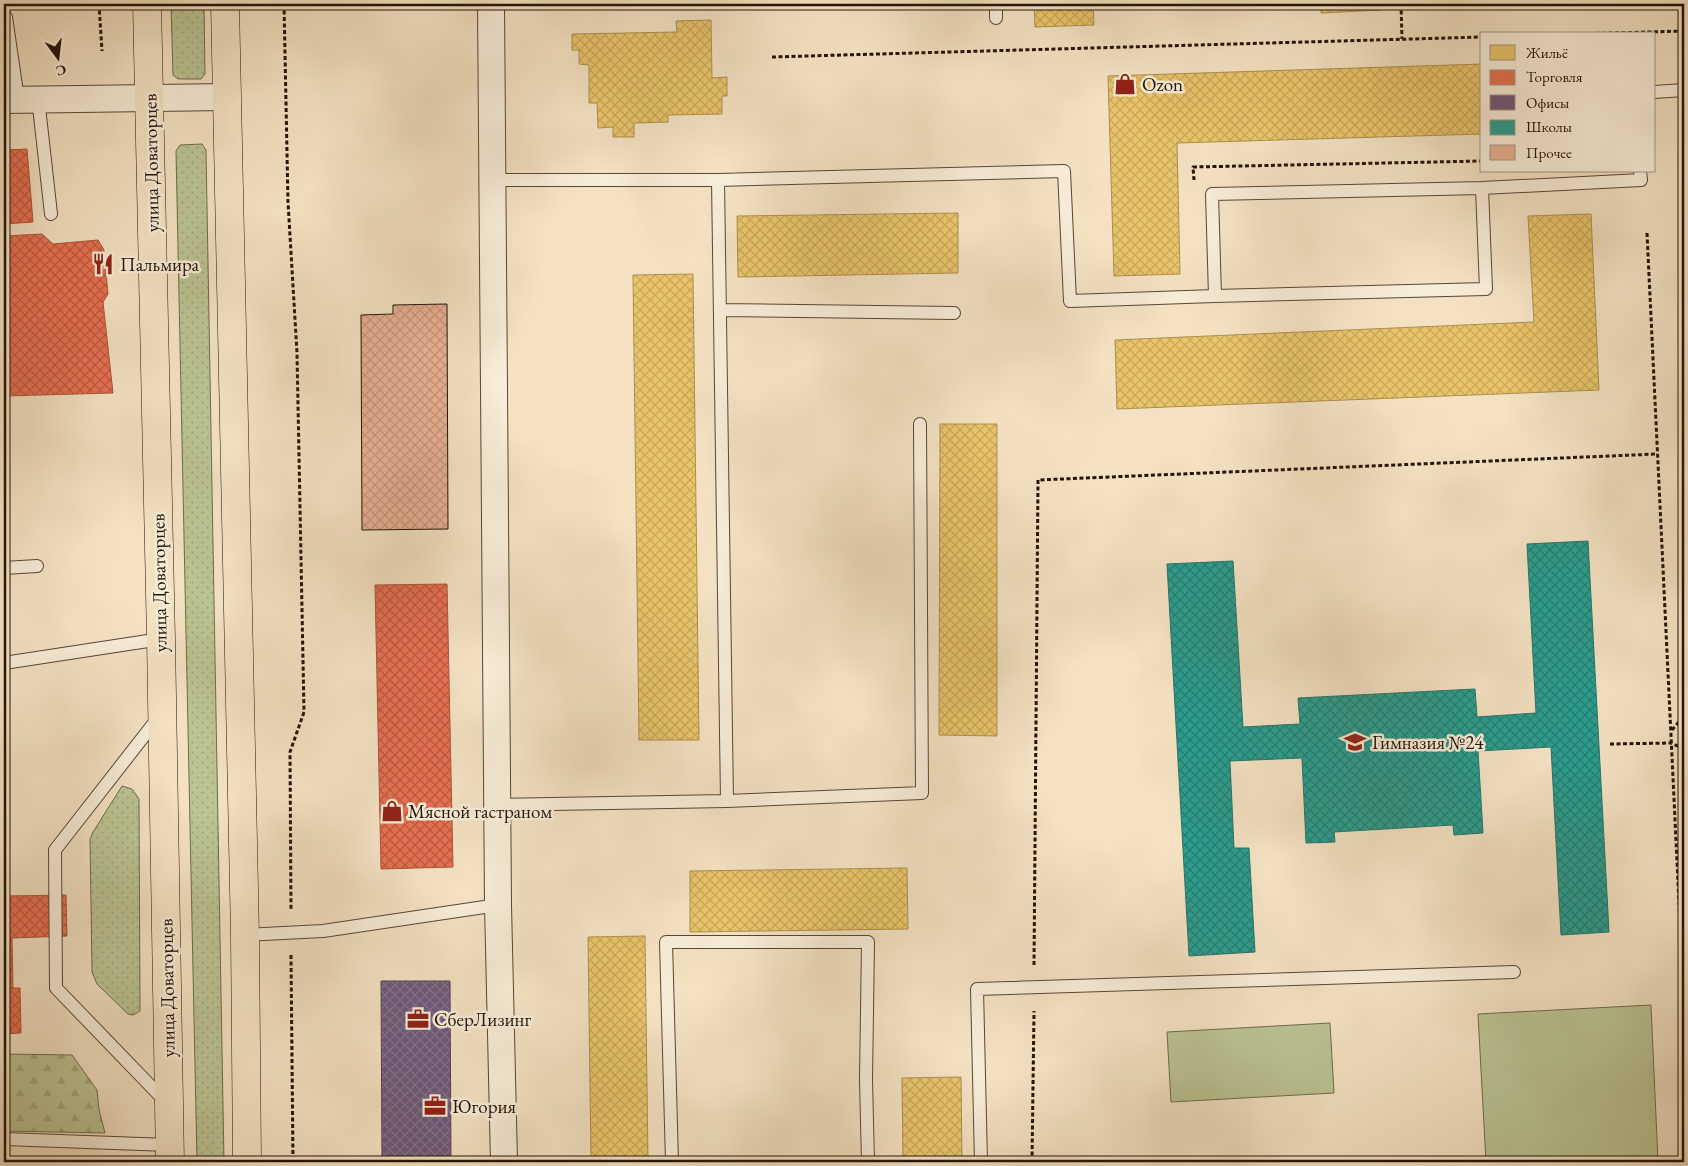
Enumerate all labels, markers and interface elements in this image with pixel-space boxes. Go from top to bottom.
north arrow [32,32,82,82]
legend [1480,32,1656,172]
text: Жильё [1525,43,1568,62]
text: С [54,61,68,81]
text: Торговля [1526,67,1583,86]
shop icon: Ozon [1112,71,1138,97]
place label: Ozon [1142,72,1183,97]
street label: улица Доваторцев [137,93,165,233]
text: Офисы [1526,93,1569,112]
text: Школы [1526,117,1572,136]
text: Прочее [1526,143,1572,162]
restaurant icon: Пальмира [90,251,116,277]
place label: Пальмира [120,252,200,277]
street label: улица Доваторцев [145,513,173,653]
school or university icon: Гимназия №24 [1342,729,1368,755]
place label: Гимназия №24 [1372,730,1484,755]
shop icon: Мясной гастраном [379,798,405,824]
place label: Мясной гастраном [408,799,552,824]
street label: улица Доваторцев [153,918,181,1058]
office icon: СберЛизинг [405,1006,431,1032]
place label: СберЛизинг [434,1007,531,1032]
office icon: Югория [422,1093,448,1119]
place label: Югория [452,1094,517,1119]

